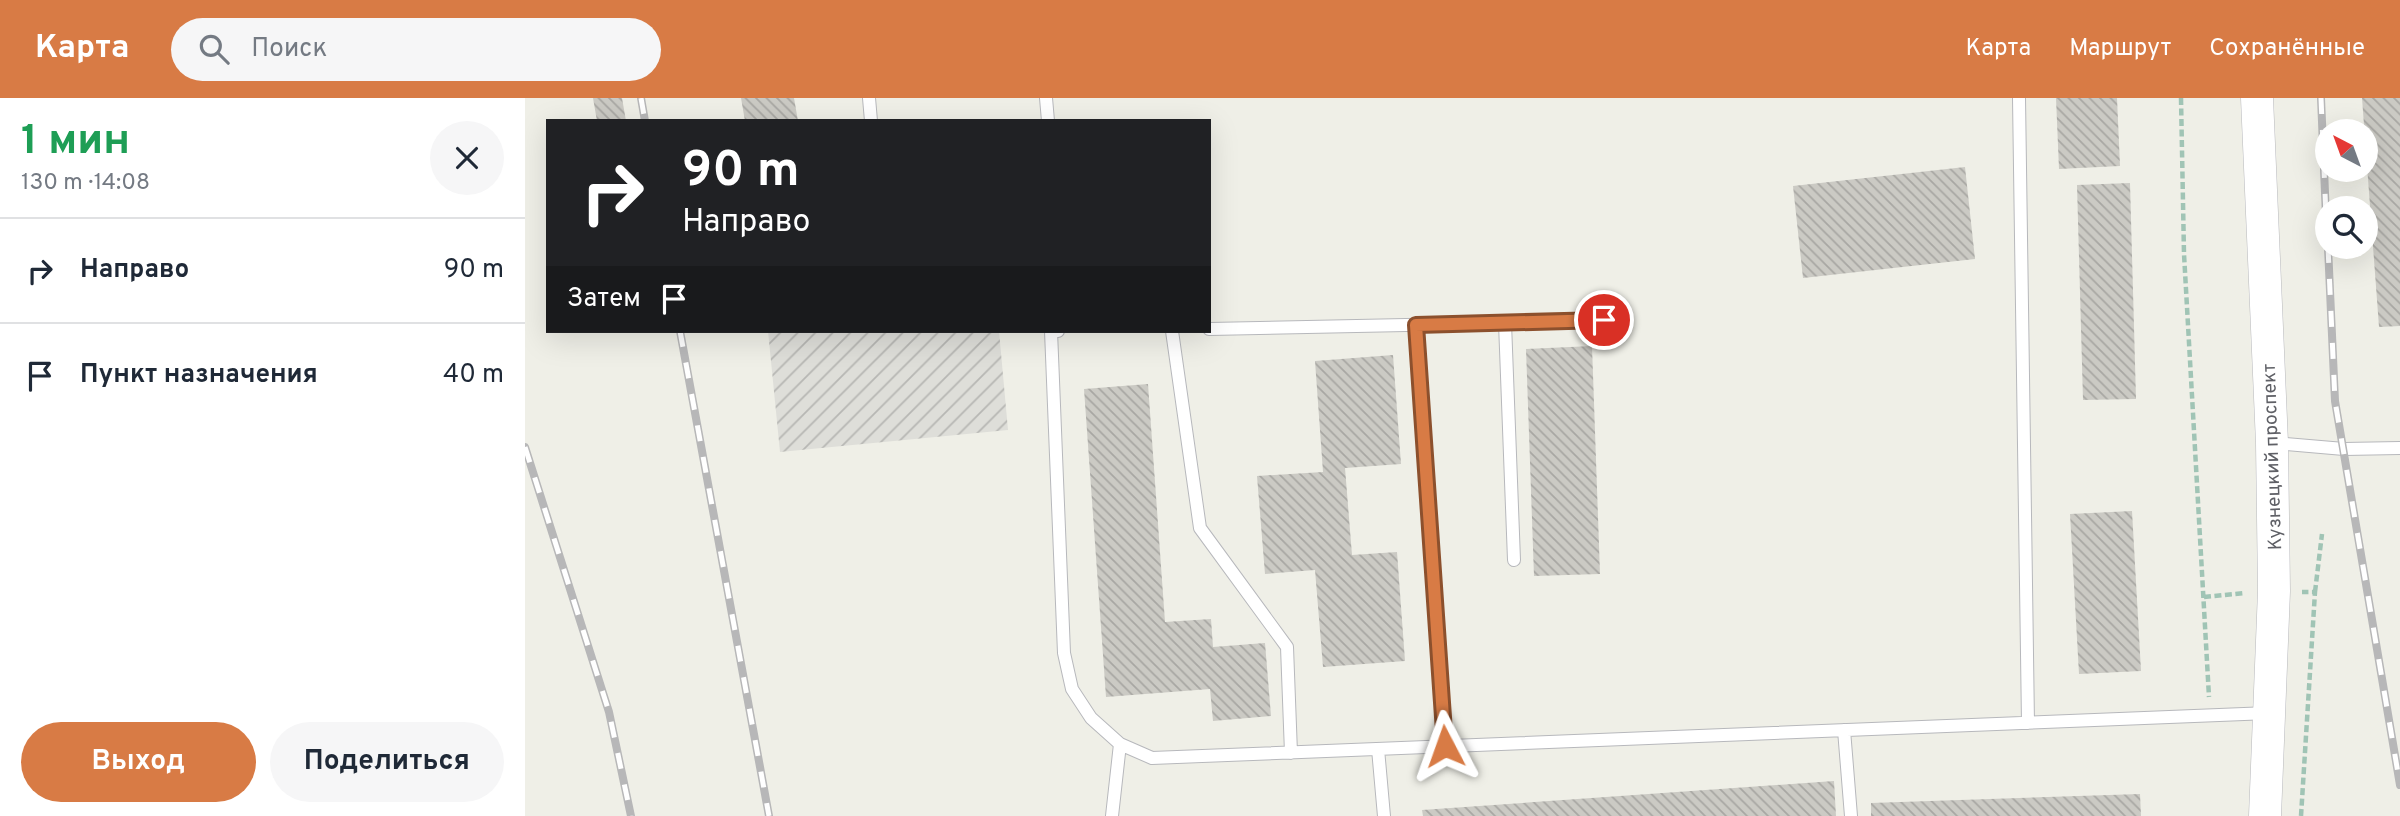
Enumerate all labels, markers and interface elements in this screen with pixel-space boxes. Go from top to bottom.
search box [171,18,661,81]
text: Карта [35,28,129,70]
icon: search [195,30,233,68]
text: Поиск [251,33,327,66]
text: Карта [1965,34,2031,64]
text: Маршрут [2069,34,2171,64]
text: Сохранённые [2209,34,2365,64]
text: 1 мин [21,116,130,169]
north arrow [2315,119,2378,182]
map controls [2315,119,2378,259]
button: close [430,121,504,195]
text: 90 m [682,142,800,204]
icon: right [567,147,658,238]
text: 130 m · 14:08 [21,169,150,198]
button: search [2315,196,2378,259]
text: Направо [682,203,810,243]
icon: right [21,252,59,290]
text: Направо [80,254,189,287]
text: 90 m [444,254,504,287]
icon: arrive [655,280,693,318]
text: Затем [567,283,641,316]
pin [1574,290,1634,350]
icon: arrive [1585,301,1623,339]
icon: arrive [21,357,59,395]
text: Пункт назначения [80,359,318,392]
text: 40 m [443,359,504,392]
street label: Кузнецкий проспект [2258,363,2288,551]
position arrow [1408,709,1482,783]
button: Выход [21,722,256,802]
button: Поделиться [270,722,504,802]

